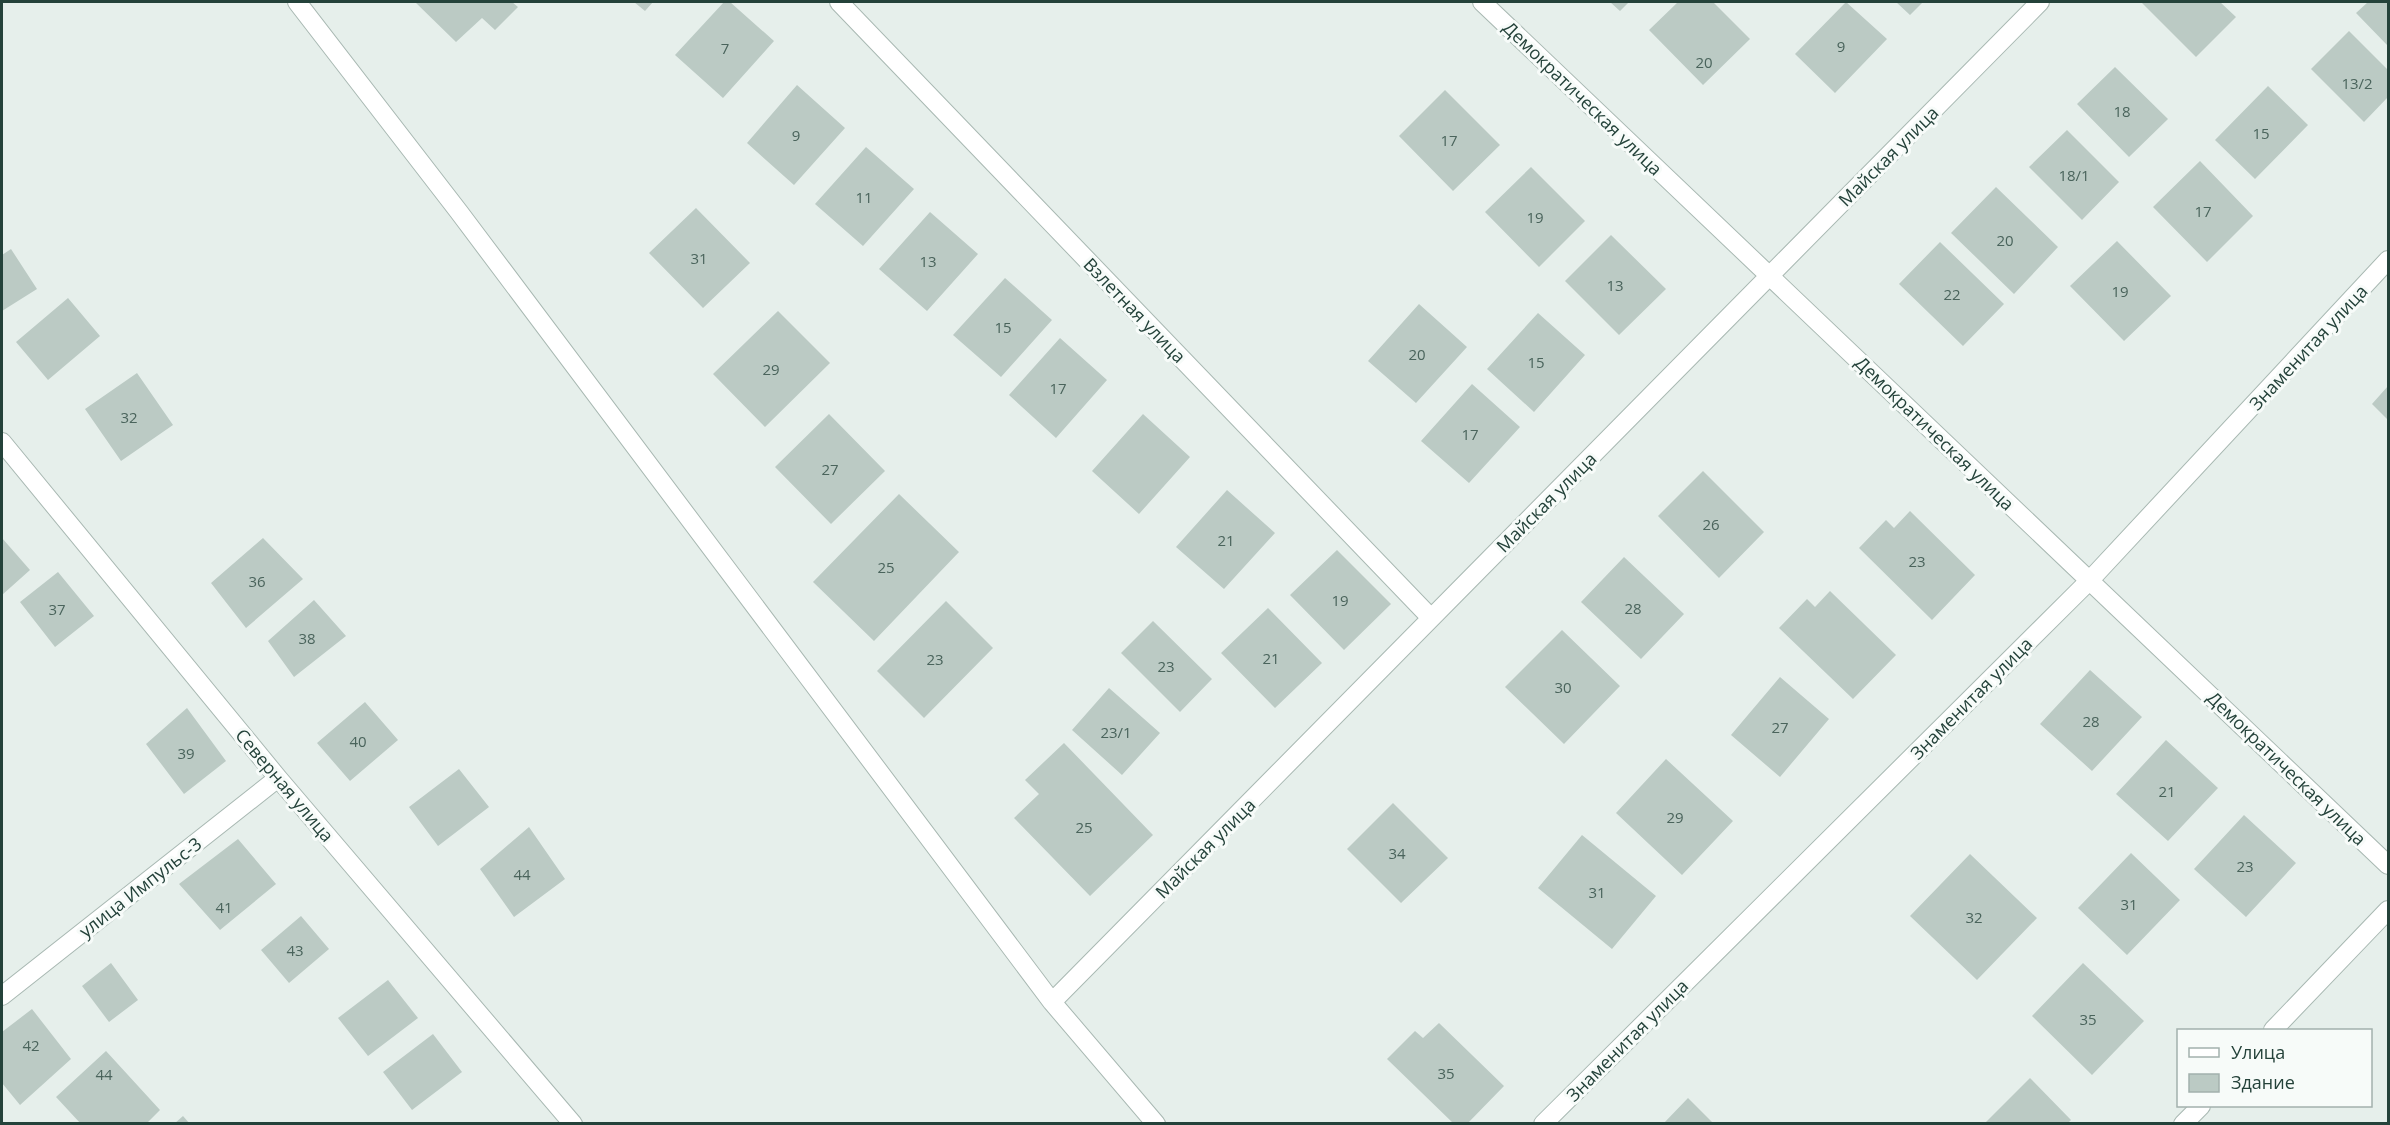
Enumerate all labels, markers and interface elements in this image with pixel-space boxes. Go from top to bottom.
street label: Демократическая улица [1498,16,1668,180]
house number: 9 [1837,36,1845,56]
house number: 7 [721,38,729,58]
house number: 20 [1695,52,1713,72]
house number: 13/2 [2341,73,2373,93]
street label: Майская улица [1833,101,1943,211]
house number: 18 [2113,101,2131,121]
house number: 15 [2252,123,2270,143]
house number: 9 [792,125,800,145]
house number: 17 [1440,130,1458,150]
house number: 18/1 [2058,165,2090,185]
house number: 11 [855,187,873,207]
house number: 17 [2194,201,2212,221]
house number: 19 [1526,207,1544,227]
house number: 20 [1996,230,2014,250]
house number: 31 [690,248,708,268]
house number: 13 [919,251,937,271]
street label: Взлетная улица [1079,252,1191,368]
house number: 13 [1606,275,1624,295]
street label: Знаменитая улица [2244,279,2372,415]
house number: 19 [2111,281,2129,301]
house number: 22 [1943,284,1961,304]
house number: 15 [994,317,1012,337]
house number: 20 [1408,344,1426,364]
street label: Демократическая улица [1850,351,2020,515]
house number: 15 [1527,352,1545,372]
house number: 29 [762,359,780,379]
house number: 17 [1049,378,1067,398]
house number: 32 [120,407,138,427]
house number: 17 [1461,424,1479,444]
street label: Майская улица [1491,447,1601,557]
house number: 27 [821,459,839,479]
house number: 26 [1702,514,1720,534]
house number: 21 [1217,530,1235,550]
house number: 23 [1908,551,1926,571]
house number: 25 [877,557,895,577]
house number: 36 [248,571,266,591]
house number: 19 [1331,590,1349,610]
house number: 28 [1624,598,1642,618]
house number: 37 [48,599,66,619]
house number: 38 [298,628,316,648]
street label: Знаменитая улица [1905,632,2037,764]
house number: 21 [1262,648,1280,668]
house number: 23 [926,649,944,669]
house number: 23 [1157,656,1175,676]
house number: 30 [1554,677,1572,697]
street label: Демократическая улица [2202,686,2372,850]
house number: 28 [2082,711,2100,731]
house number: 27 [1771,717,1789,737]
house number: 23/1 [1100,722,1132,742]
street label: Северная улица [231,723,339,847]
house number: 40 [349,731,367,751]
house number: 39 [177,743,195,763]
house number: 21 [2158,781,2176,801]
street label: Майская улица [1150,793,1260,903]
house number: 29 [1666,807,1684,827]
house number: 25 [1075,817,1093,837]
street label: улица Импульс-3 [74,832,206,942]
house number: 34 [1388,843,1406,863]
house number: 23 [2236,856,2254,876]
house number: 44 [513,864,531,884]
house number: 31 [1588,882,1606,902]
house number: 31 [2120,894,2138,914]
house number: 41 [215,897,233,917]
house number: 32 [1965,907,1983,927]
house number: 43 [286,940,304,960]
street label: Знаменитая улица [1561,974,1693,1106]
house number: 35 [2079,1009,2097,1029]
legend [2177,1029,2372,1107]
house number: 42 [22,1035,40,1055]
text: Улица [2231,1040,2285,1064]
house number: 35 [1437,1063,1455,1083]
house number: 44 [95,1064,113,1084]
text: Здание [2231,1070,2295,1094]

